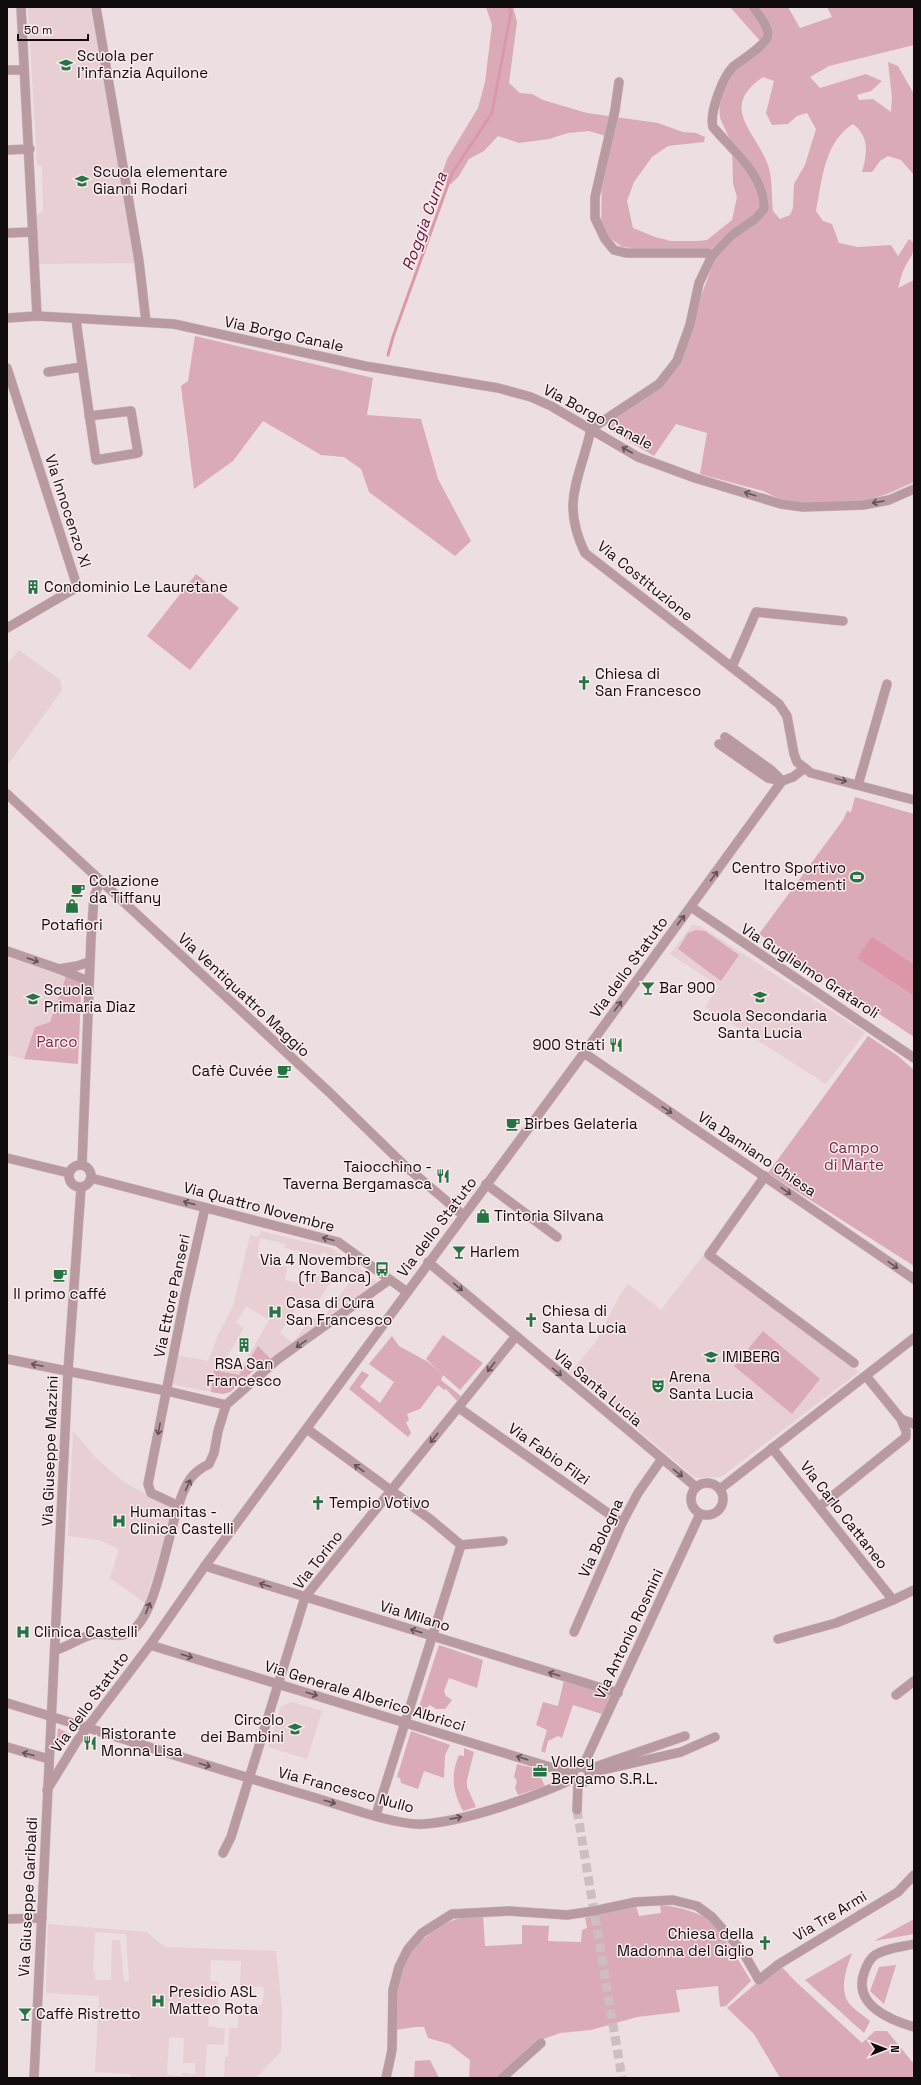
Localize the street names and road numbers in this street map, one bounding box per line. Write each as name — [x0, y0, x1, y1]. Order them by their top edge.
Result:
street label: Via Borgo Canale — [223, 312, 346, 355]
street label: Via Borgo Canale — [540, 380, 656, 453]
street label: Via Innocenzo XI — [41, 452, 96, 570]
street label: Via Costituzione — [594, 536, 697, 625]
street label: Via dello Statuto — [585, 912, 672, 1021]
street label: Via Guglielmo Grataroli — [738, 919, 883, 1022]
street label: Via Ventiquattro Maggio — [174, 928, 314, 1061]
street label: Via Damiano Chiesa — [694, 1107, 821, 1201]
street label: Via dello Statuto — [393, 1173, 480, 1281]
street label: Via Quattro Novembre — [181, 1177, 337, 1236]
street label: Via Ettore Panseri — [149, 1232, 194, 1359]
street label: Via Santa Lucia — [550, 1345, 647, 1431]
street label: Via Giuseppe Mazzini — [37, 1375, 62, 1527]
street label: Via Fabio Filzi — [505, 1418, 594, 1489]
street label: Via Carlo Cattaneo — [796, 1457, 893, 1573]
street label: Via Bologna — [574, 1495, 627, 1580]
street label: Via Torino — [289, 1526, 346, 1593]
street label: Via Antonio Rosmini — [590, 1566, 667, 1702]
street label: Via Milano — [378, 1596, 453, 1635]
street label: Via dello Statuto — [46, 1647, 133, 1756]
street label: Via Generale Alberico Albricci — [262, 1656, 468, 1735]
street label: Via Francesco Nullo — [276, 1762, 416, 1817]
street label: Via Giuseppe Garibaldi — [14, 1816, 41, 1977]
street label: Via Tre Armi — [790, 1886, 870, 1945]

